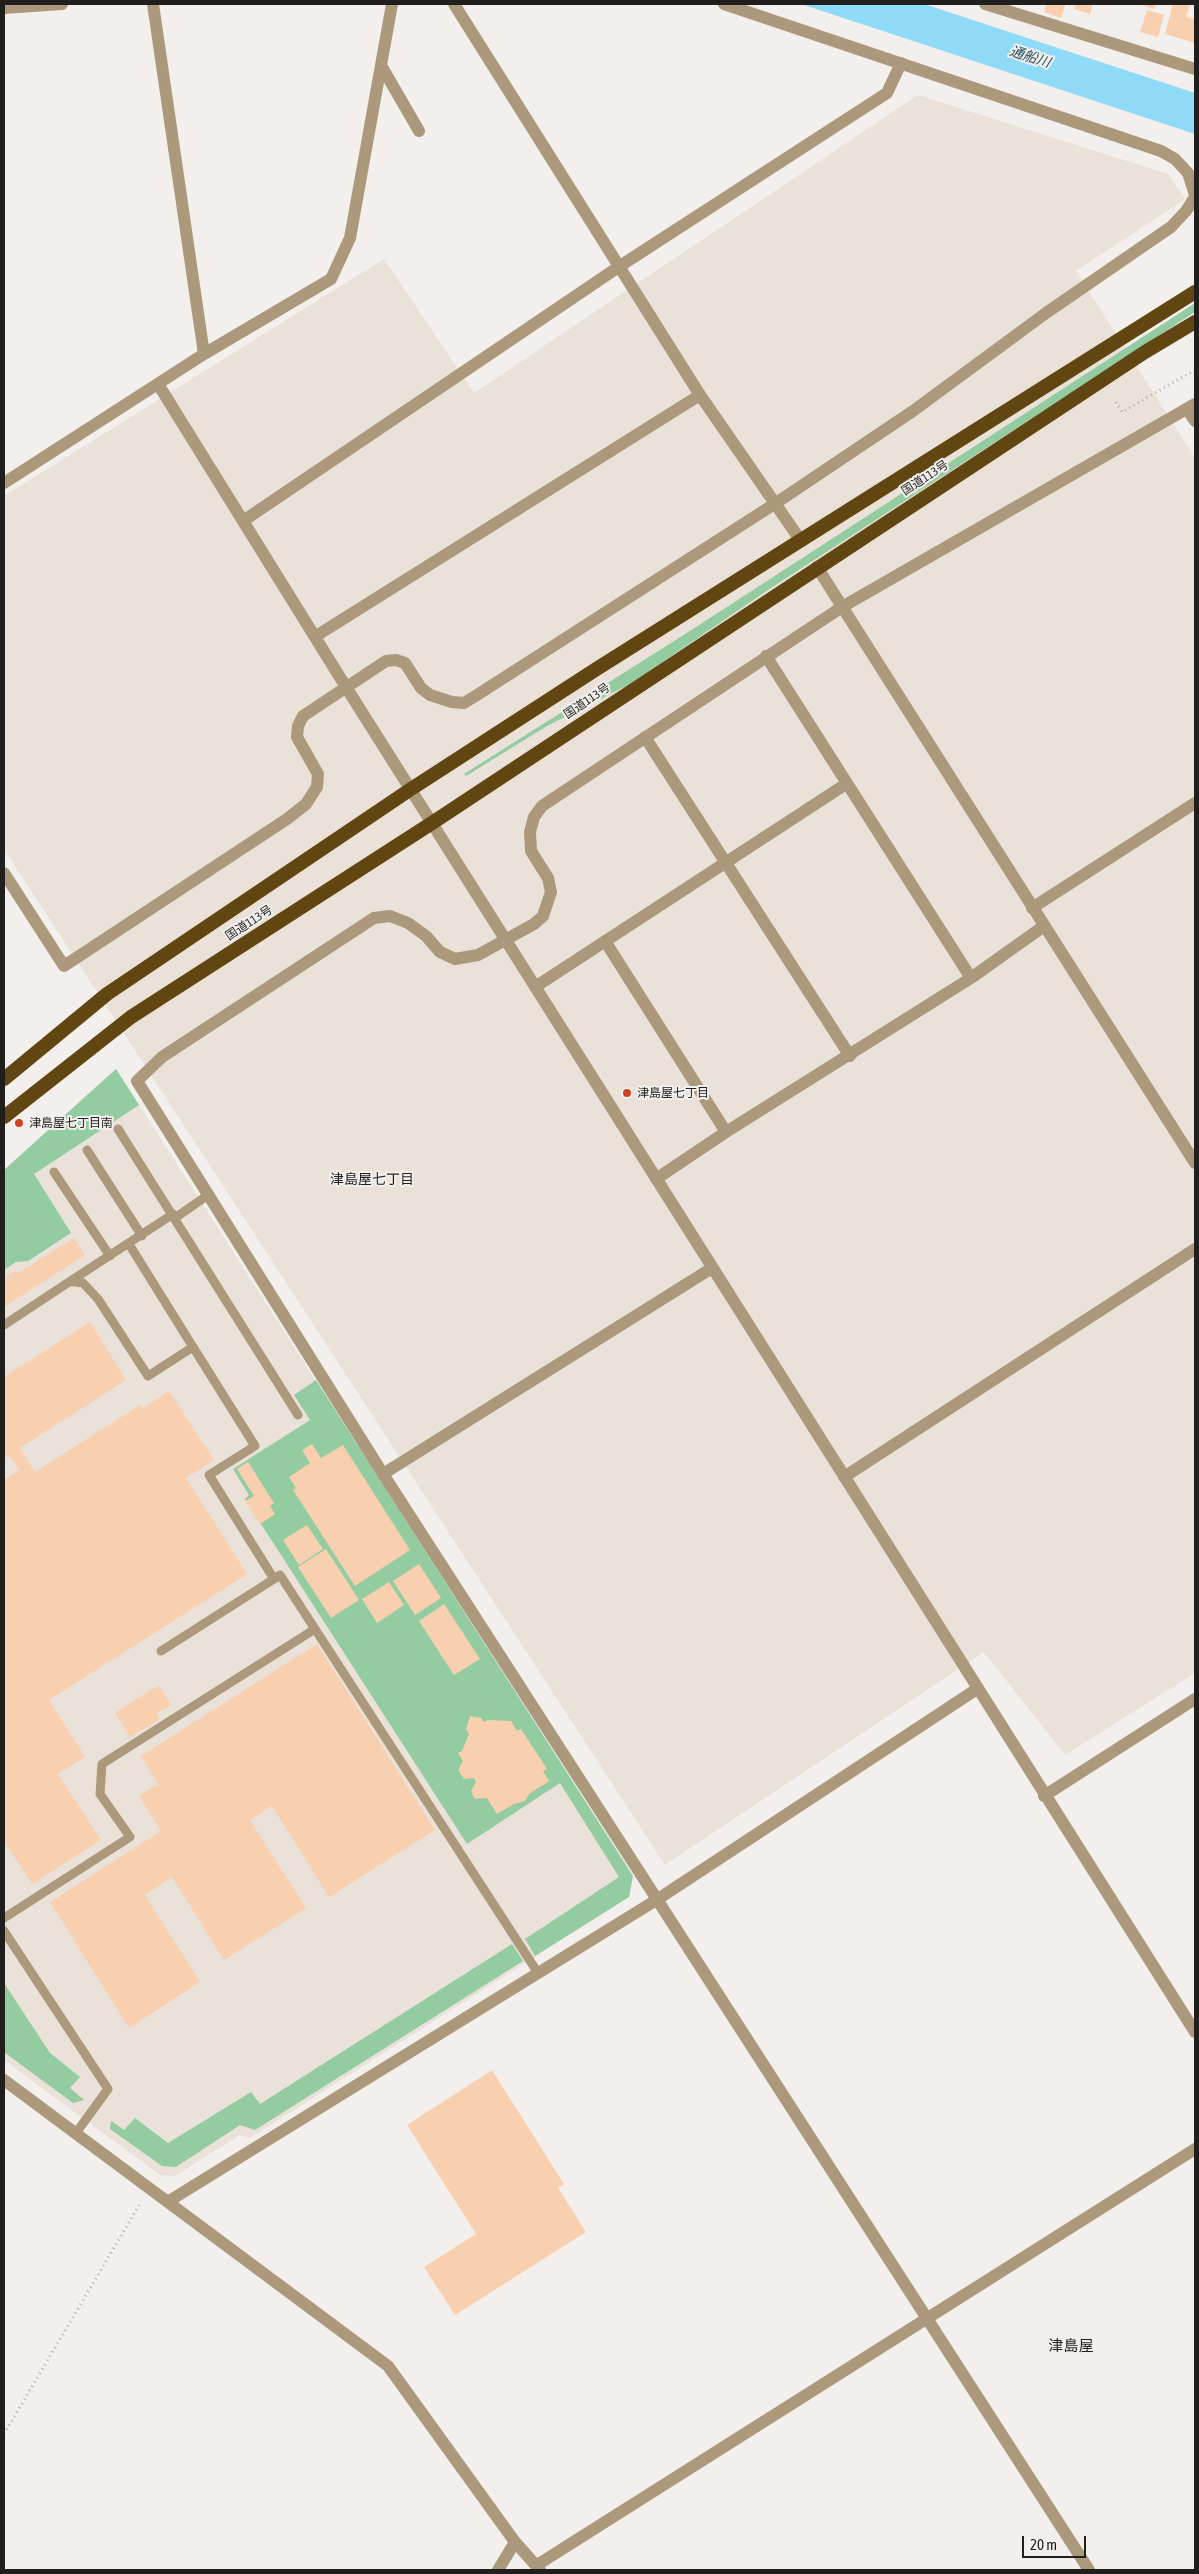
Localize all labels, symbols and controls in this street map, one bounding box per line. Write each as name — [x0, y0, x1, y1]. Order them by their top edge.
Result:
water label: 通船川 — [1007, 43, 1053, 71]
street label: 国道113号 — [899, 458, 951, 498]
street label: 国道113号 — [561, 680, 613, 722]
street label: 国道113号 — [223, 903, 275, 943]
place label: 津島屋七丁目 — [637, 1086, 709, 1100]
marker: 津島屋七丁目 — [621, 1087, 633, 1099]
place label: 津島屋七丁目南 — [29, 1116, 113, 1130]
marker: 津島屋七丁目南 — [13, 1117, 25, 1129]
district label: 津島屋七丁目 — [330, 1172, 414, 1188]
district label: 津島屋 — [1049, 2337, 1093, 2355]
scale bar — [1024, 2526, 1088, 2558]
text: 20 m — [1030, 2536, 1057, 2553]

